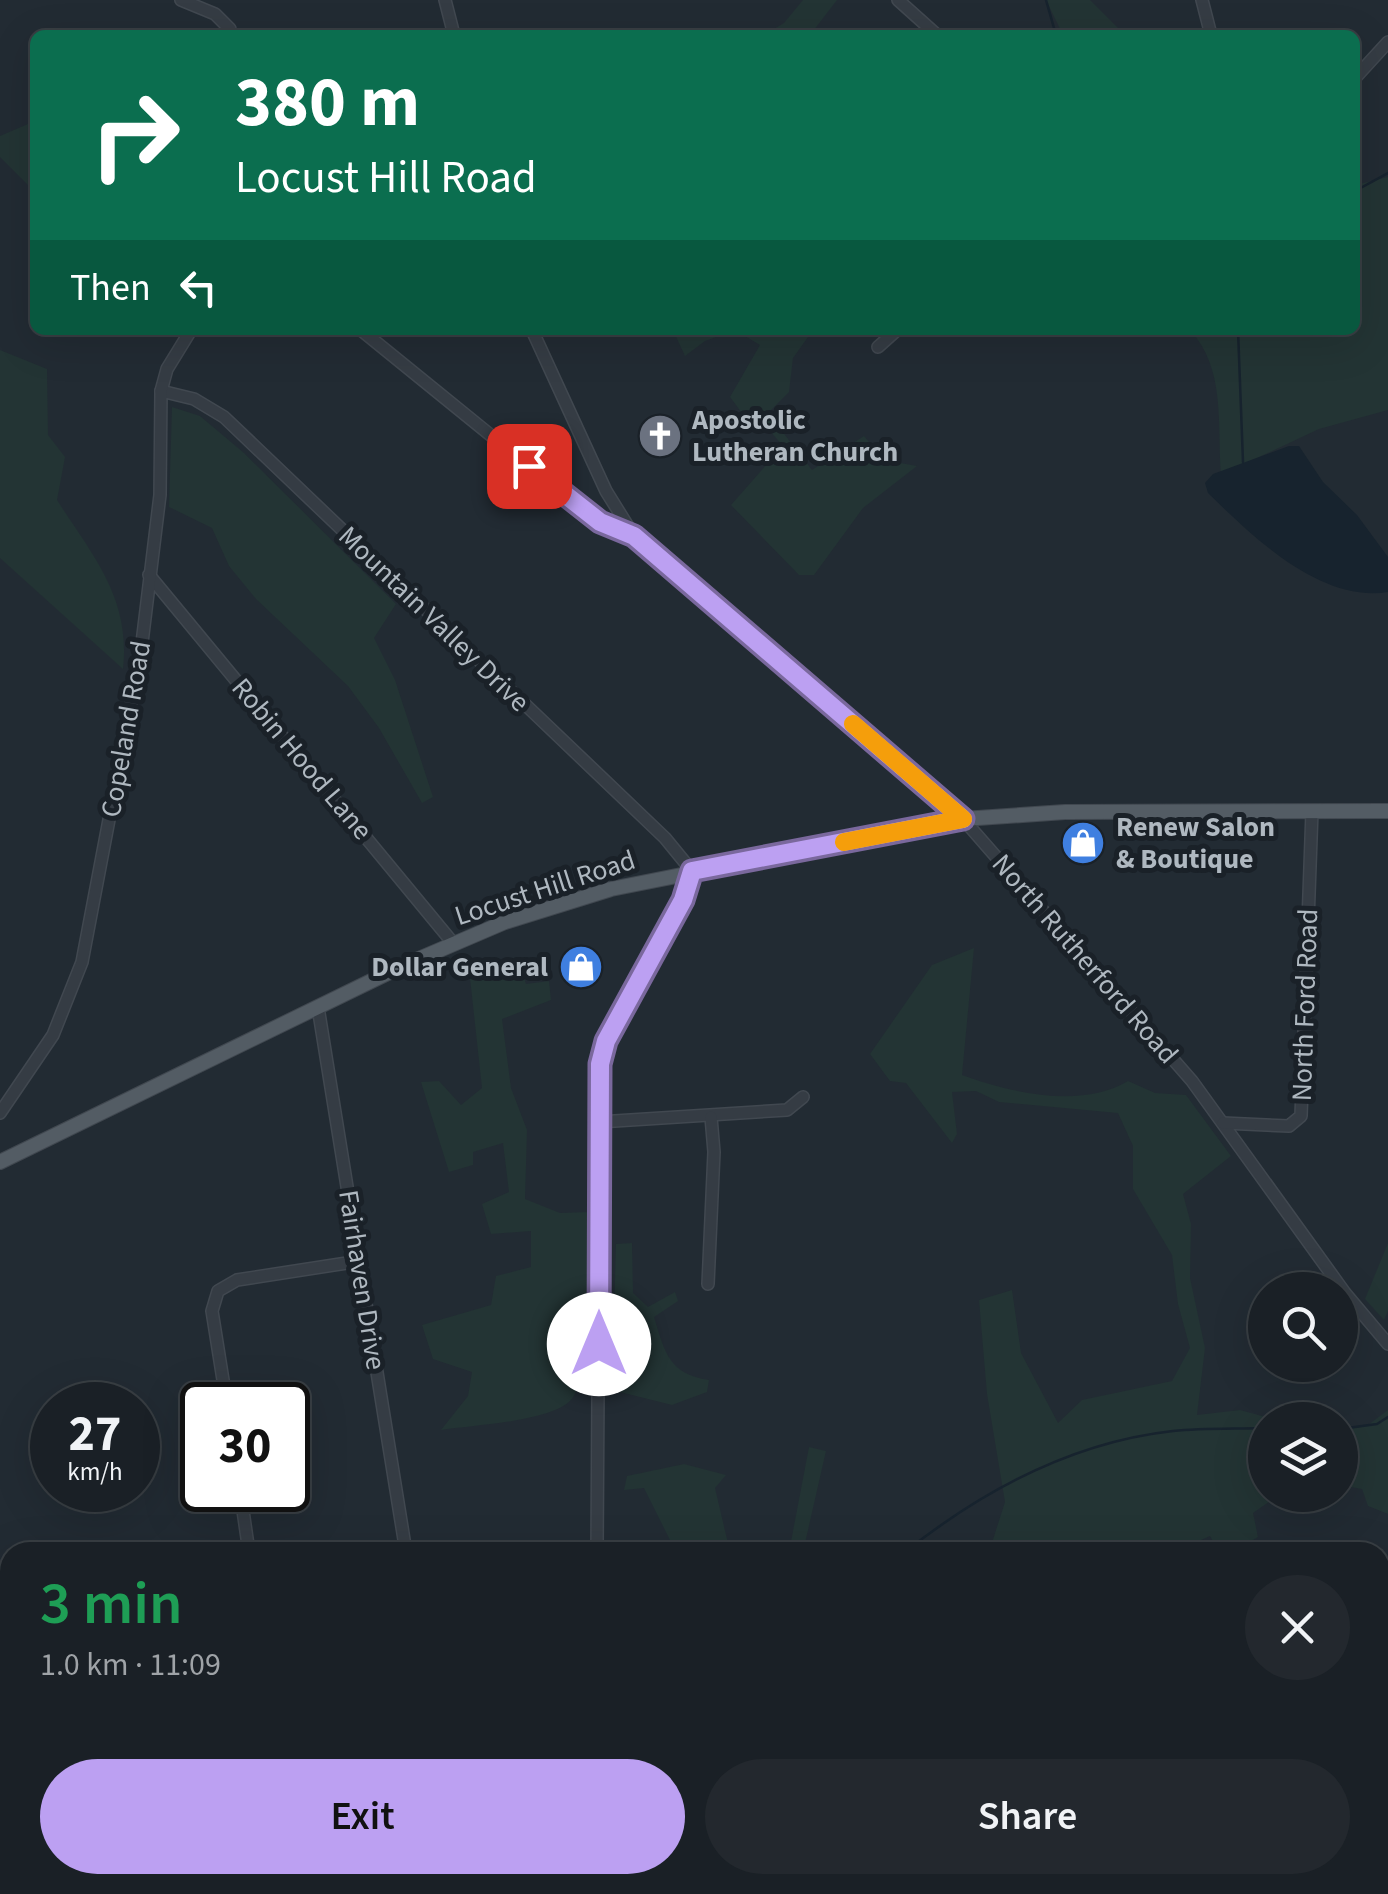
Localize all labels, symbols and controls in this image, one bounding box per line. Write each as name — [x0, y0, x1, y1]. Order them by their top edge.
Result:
text: 380 m — [235, 53, 420, 153]
icon: right — [70, 70, 200, 200]
text: Locust Hill Road — [235, 146, 537, 210]
icon: left — [171, 260, 226, 315]
text: Then — [70, 261, 151, 315]
place label: Apostolic Lutheran Church — [691, 400, 898, 472]
church icon: Apostolic Lutheran Church — [637, 413, 683, 459]
pin — [487, 424, 572, 509]
icon: arrive — [502, 439, 557, 494]
street label: Mountain Valley Drive — [329, 517, 539, 721]
street label: Copeland Road — [91, 638, 161, 820]
street label: Robin Hood Lane — [222, 669, 382, 849]
place label: Renew Salon & Boutique — [1116, 807, 1275, 879]
shop icon: Renew Salon & Boutique — [1060, 820, 1106, 866]
street label: Locust Hill Road — [450, 840, 640, 936]
street label: North Rutherford Road — [982, 845, 1188, 1073]
street label: North Ford Road — [1282, 908, 1328, 1102]
shop icon: Dollar General — [558, 944, 604, 990]
place label: Dollar General — [371, 947, 548, 987]
street label: Fairhaven Drive — [328, 1187, 396, 1373]
map controls — [1248, 1272, 1358, 1512]
button: search — [1248, 1272, 1358, 1382]
position arrow — [547, 1292, 651, 1396]
speed limit sign: 30 — [180, 1382, 310, 1512]
text: 27 — [69, 1399, 121, 1470]
button: layers — [1248, 1402, 1358, 1512]
text: km/h — [67, 1454, 123, 1490]
text: 3 min — [40, 1562, 183, 1647]
button: close — [1245, 1575, 1350, 1680]
text: 1.0 km · 11:09 — [40, 1642, 221, 1688]
button: Exit — [40, 1759, 685, 1874]
button: Share — [705, 1759, 1350, 1874]

